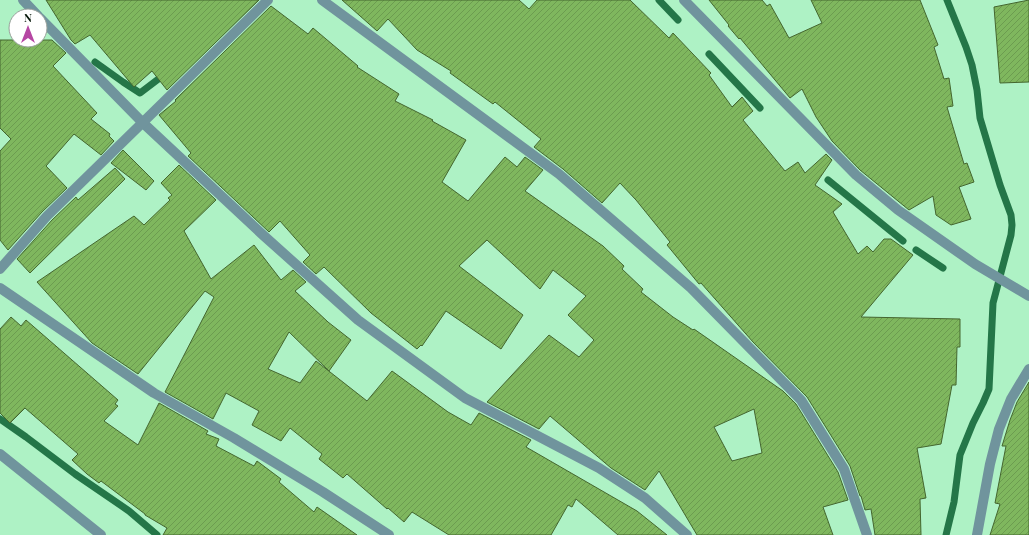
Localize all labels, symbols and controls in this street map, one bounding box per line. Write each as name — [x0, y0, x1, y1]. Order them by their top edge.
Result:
north arrow — [8, 8, 48, 48]
text: N — [24, 10, 32, 25]

